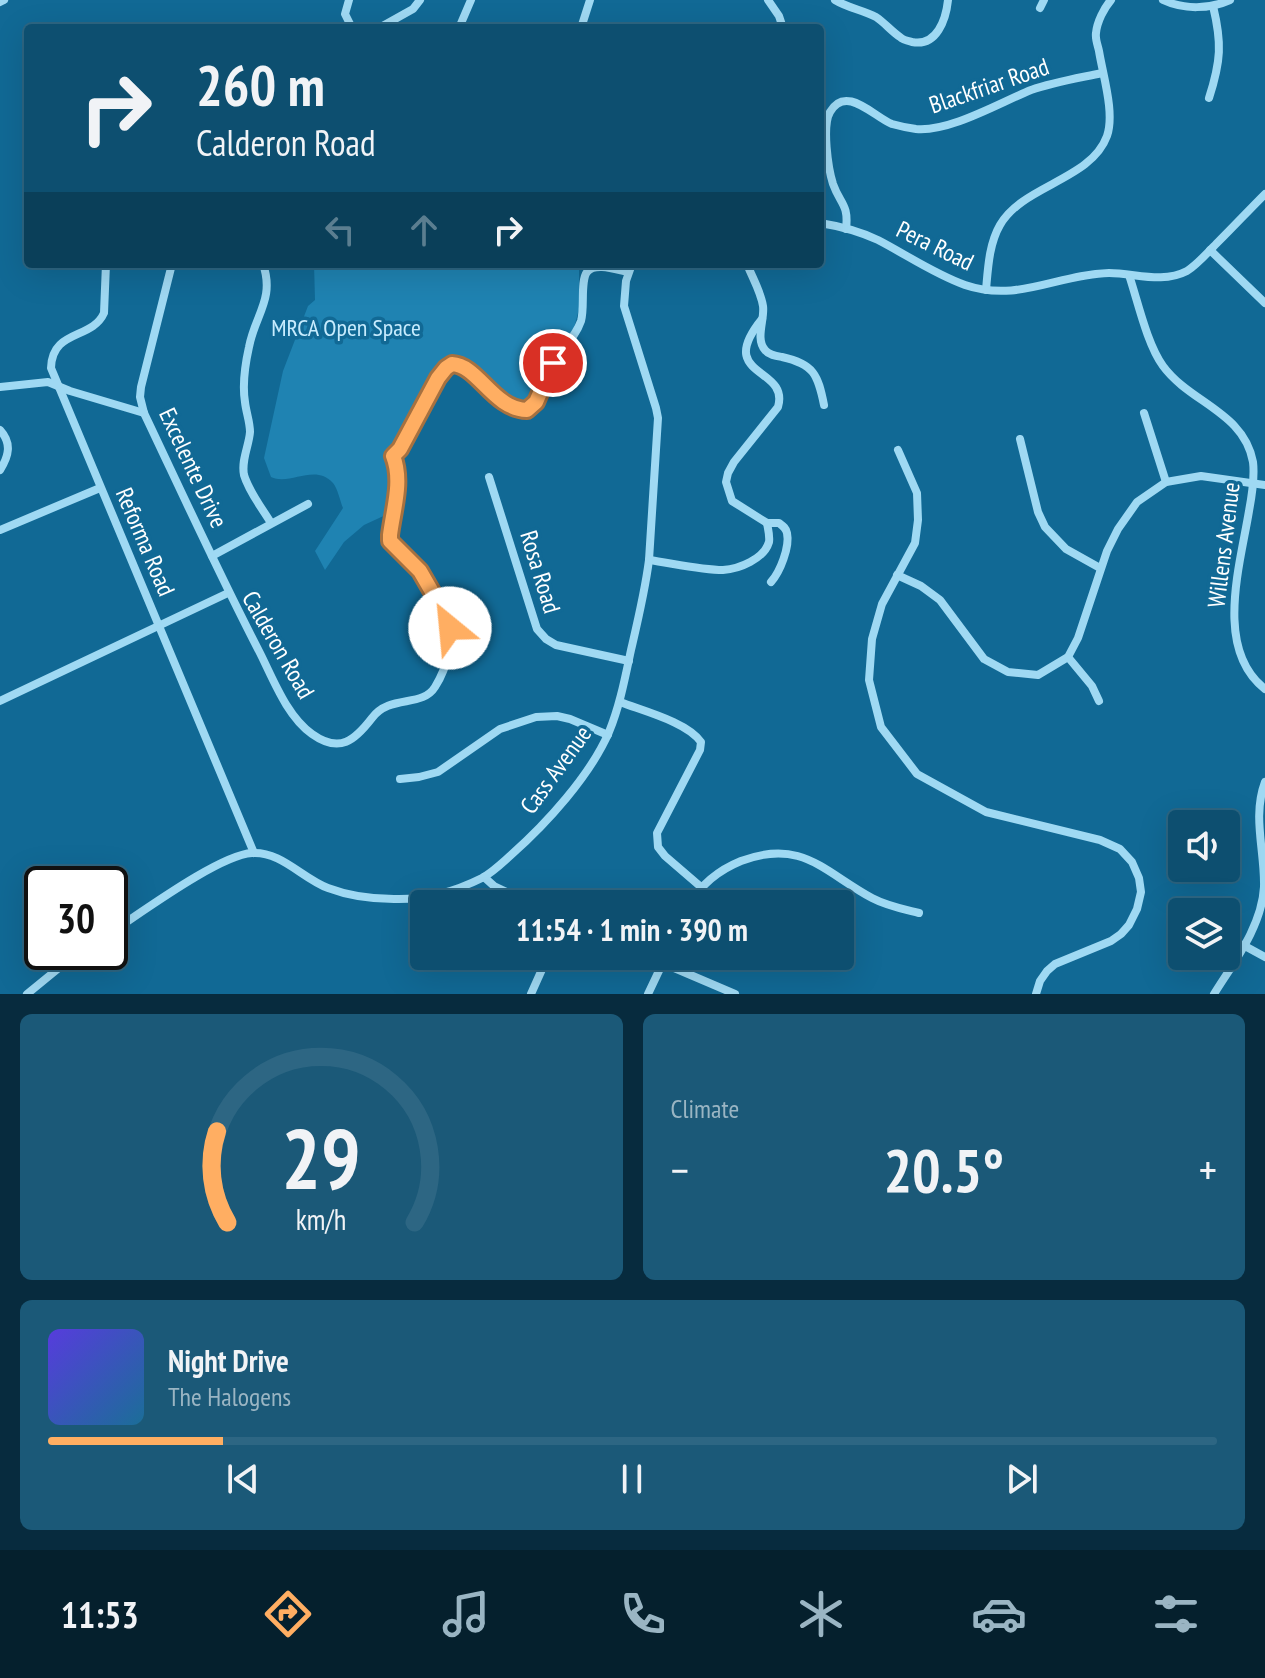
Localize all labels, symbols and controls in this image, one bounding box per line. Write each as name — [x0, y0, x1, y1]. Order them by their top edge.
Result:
text: 260 m — [196, 49, 325, 121]
street label: Blackfriar Road — [925, 51, 1053, 120]
icon: right — [64, 56, 168, 160]
text: Calderon Road — [196, 119, 376, 166]
icon: left — [318, 208, 362, 252]
icon: ahead — [402, 208, 446, 252]
icon: right — [486, 208, 530, 252]
street label: Pera Road — [891, 214, 979, 278]
park label: MRCA Open Space — [271, 312, 421, 343]
pin — [519, 329, 587, 397]
icon: arrive — [531, 341, 575, 385]
street label: Excelente Drive — [152, 403, 235, 533]
street label: Willens Avenue — [1200, 480, 1247, 609]
street label: Reforma Road — [109, 483, 182, 601]
street label: Rosa Road — [513, 527, 568, 617]
street label: Calderon Road — [235, 585, 322, 704]
position arrow — [408, 586, 492, 670]
street label: Cass Avenue — [513, 719, 598, 820]
map controls — [1168, 810, 1240, 970]
button: sound — [1168, 810, 1240, 882]
speed limit sign: 30 — [24, 866, 128, 970]
button: layers — [1168, 898, 1240, 970]
text: 11:54 · 1 min · 390 m — [516, 910, 748, 949]
text: Climate — [671, 1092, 739, 1125]
text: 29 — [281, 1104, 361, 1212]
text: 20.5° — [883, 1131, 1004, 1209]
text: − — [671, 1141, 689, 1198]
text: + — [1199, 1141, 1217, 1198]
text: km/h — [296, 1201, 347, 1238]
text: Night Drive — [168, 1341, 289, 1380]
text: The Halogens — [168, 1380, 291, 1413]
icon: previous — [221, 1457, 265, 1501]
icon: pause — [610, 1457, 654, 1501]
icon: next — [1000, 1457, 1044, 1501]
icon: directions — [260, 1586, 316, 1642]
icon: music — [438, 1586, 494, 1642]
icon: phone — [615, 1586, 671, 1642]
icon: climate — [793, 1586, 849, 1642]
icon: car — [971, 1586, 1027, 1642]
icon: filters — [1148, 1586, 1204, 1642]
text: 11:53 — [61, 1591, 139, 1638]

